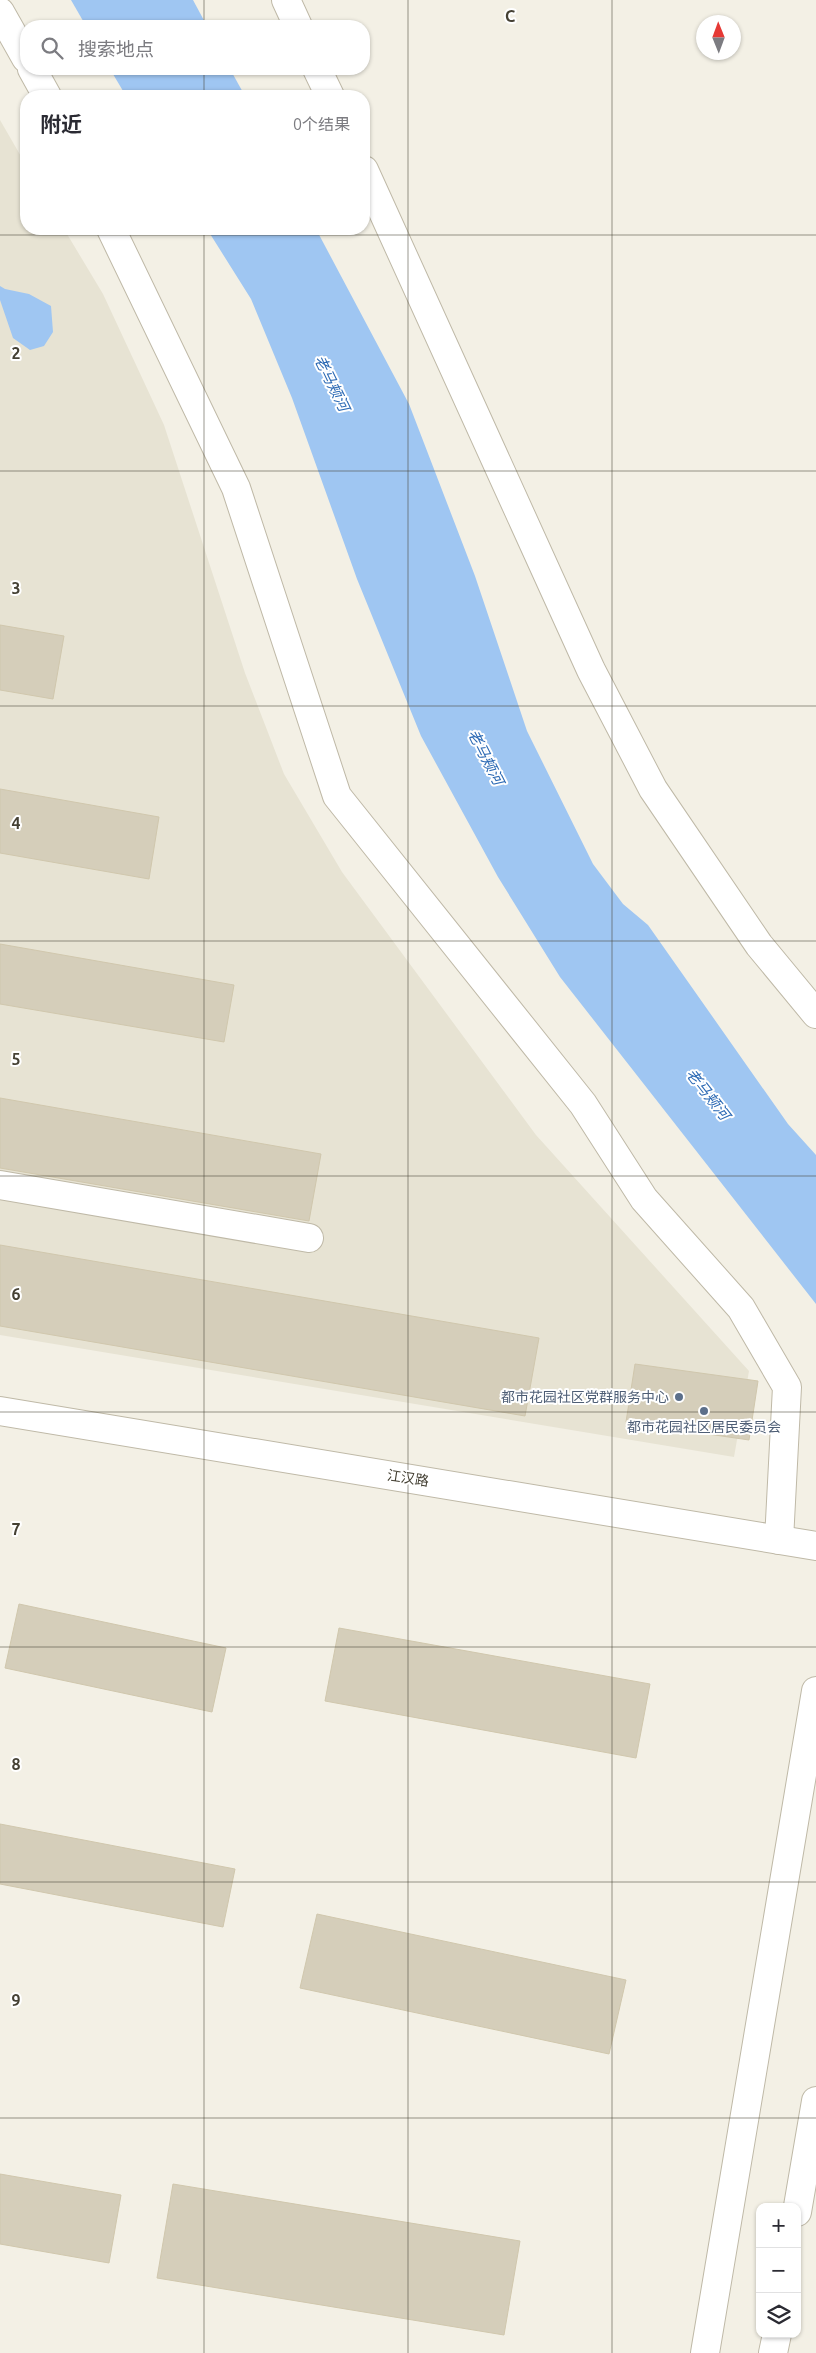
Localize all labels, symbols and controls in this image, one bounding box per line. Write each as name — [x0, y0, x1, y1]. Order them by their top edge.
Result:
text: C — [505, 7, 515, 25]
north arrow — [696, 15, 741, 60]
search box — [20, 20, 370, 75]
icon: search — [38, 34, 66, 62]
text: 搜索地点 — [78, 38, 154, 60]
text: 附近 — [40, 112, 82, 136]
text: 0个结果 — [293, 115, 350, 133]
text: 2 — [11, 344, 21, 362]
water label: 老马颊河 — [311, 352, 354, 416]
text: 3 — [11, 579, 21, 597]
water label: 老马颊河 — [465, 726, 509, 790]
text: 4 — [11, 814, 21, 832]
text: 5 — [11, 1050, 21, 1068]
water label: 老马颊河 — [683, 1065, 735, 1125]
text: 6 — [11, 1285, 21, 1303]
place label: 都市花园社区党群服务中心 — [501, 1389, 669, 1405]
marker: 都市花园社区党群服务中心 — [673, 1391, 685, 1403]
marker: 都市花园社区居民委员会 — [698, 1405, 710, 1417]
place label: 都市花园社区居民委员会 — [627, 1419, 781, 1435]
street label: 江汉路 — [386, 1467, 430, 1489]
text: 7 — [11, 1520, 21, 1538]
text: 8 — [11, 1755, 21, 1773]
text: 9 — [11, 1991, 21, 2009]
map controls — [756, 2203, 801, 2338]
button: + — [756, 2203, 801, 2248]
button: − — [756, 2248, 801, 2293]
button: layers — [756, 2293, 801, 2338]

